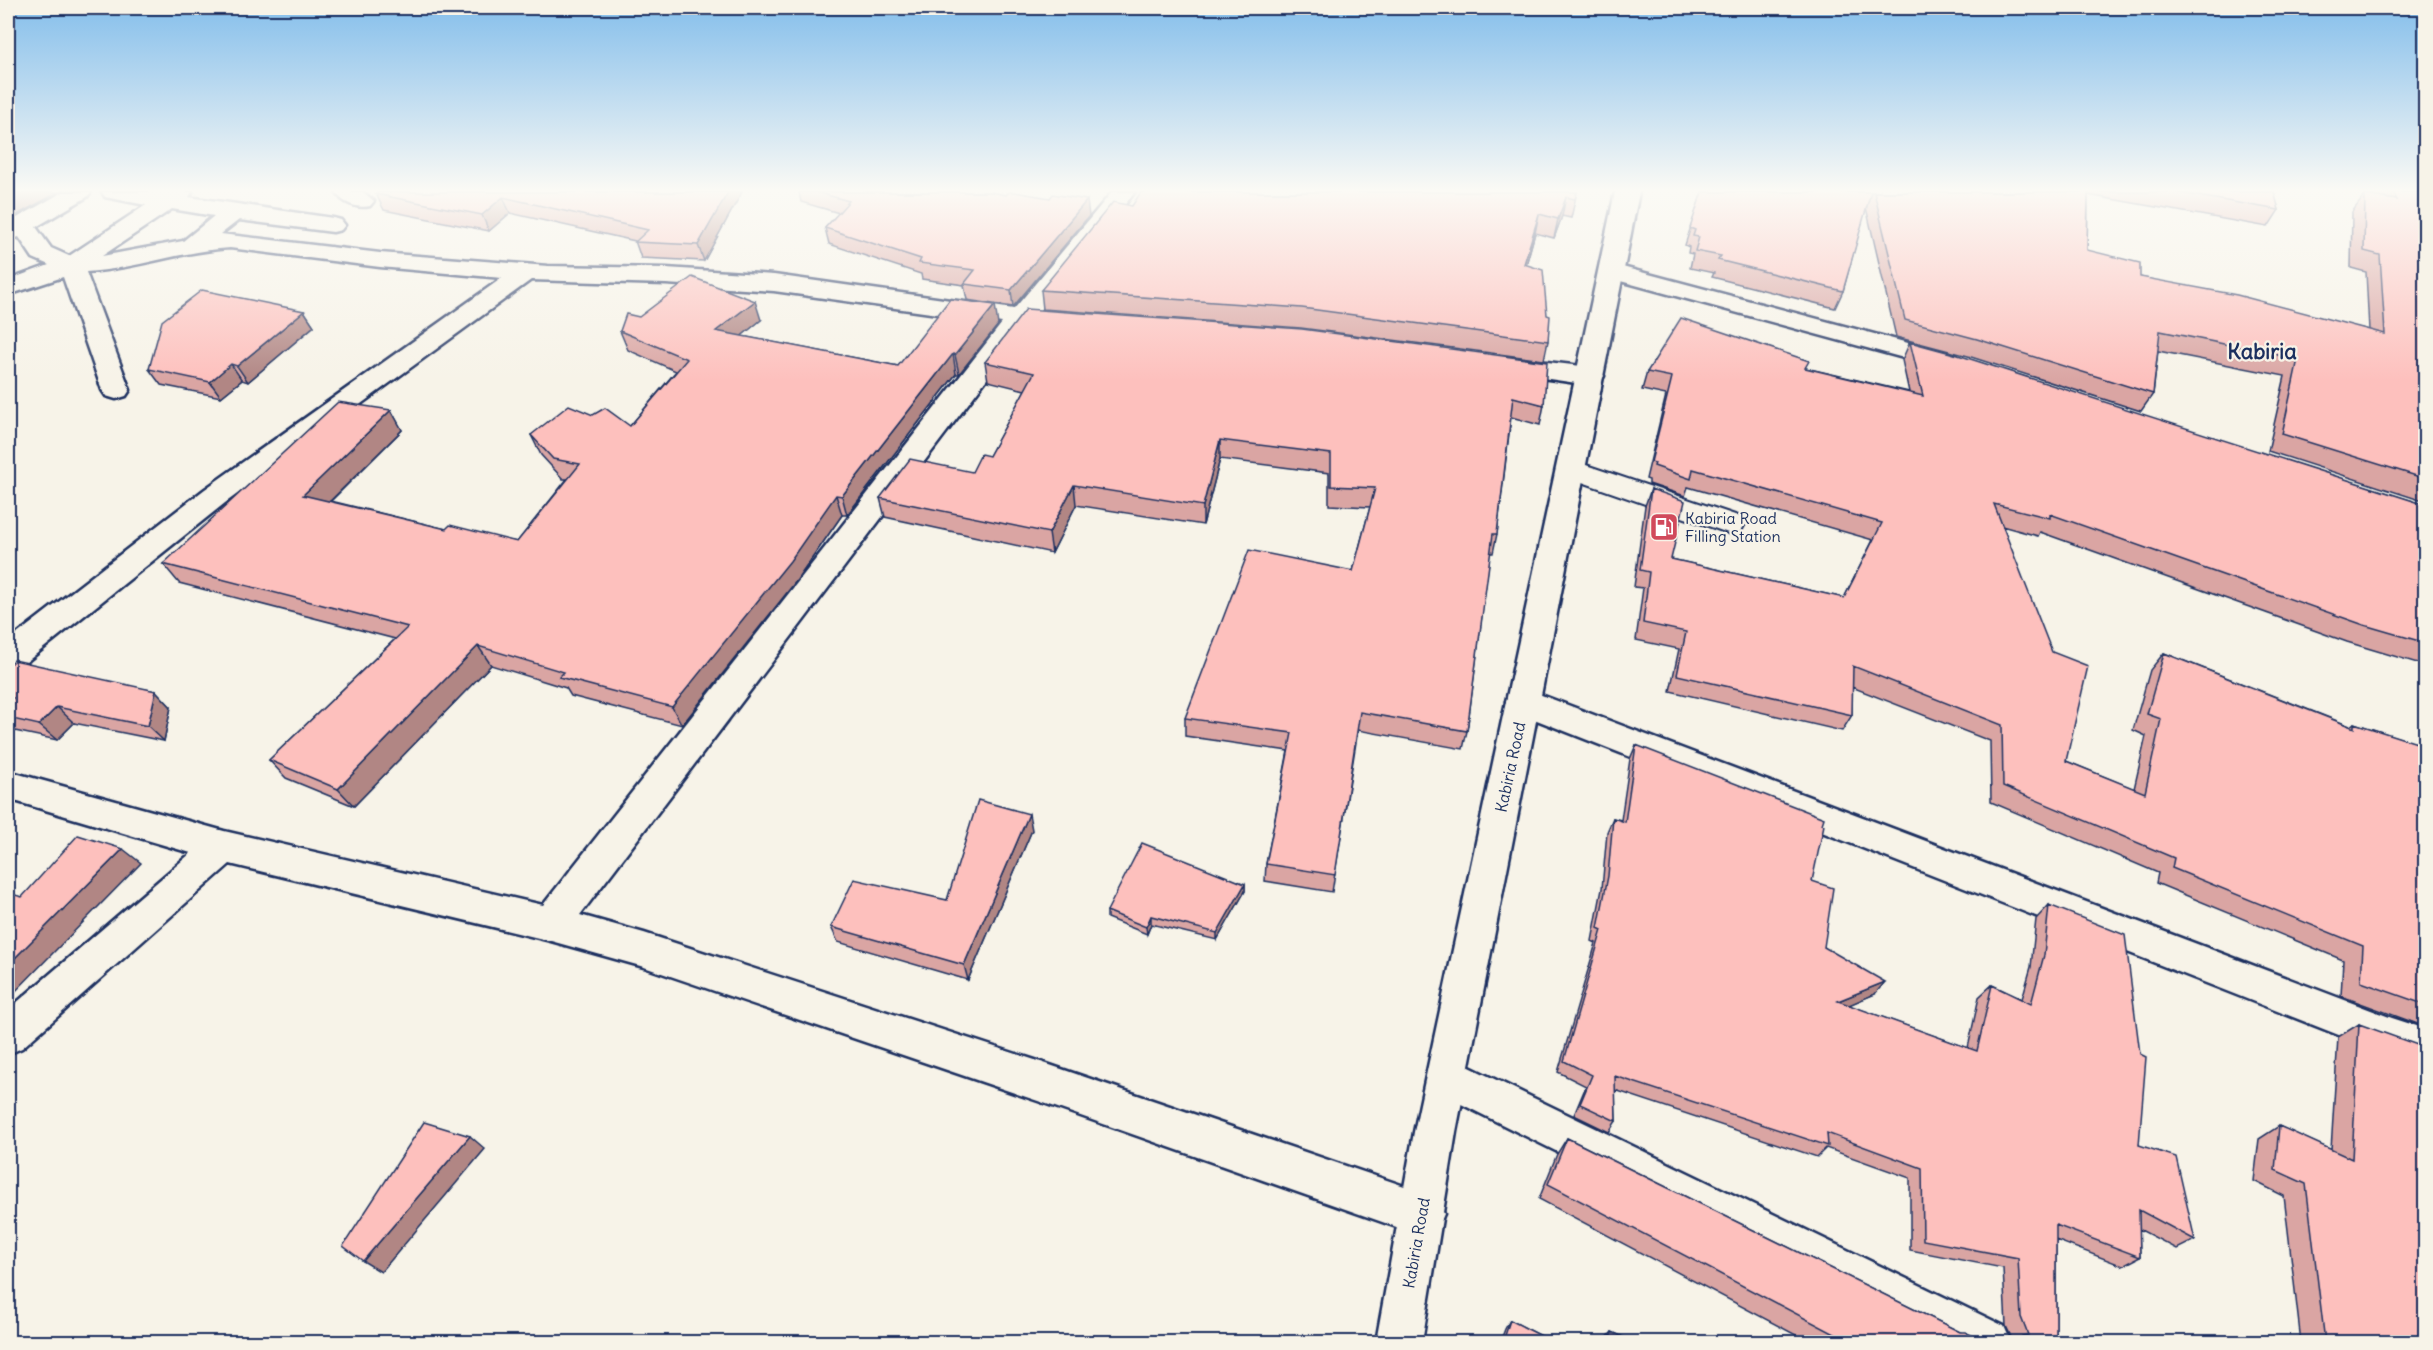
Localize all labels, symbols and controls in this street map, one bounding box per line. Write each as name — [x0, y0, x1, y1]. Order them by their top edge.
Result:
district label: Kabiria — [2227, 337, 2297, 365]
place label: Kabiria Road Filling Station — [1685, 508, 1781, 546]
fuel station icon: Kabiria Road Filling Station — [1648, 511, 1680, 543]
street label: Kabiria Road — [1491, 720, 1529, 814]
street label: Kabiria Road — [1398, 1196, 1434, 1290]

